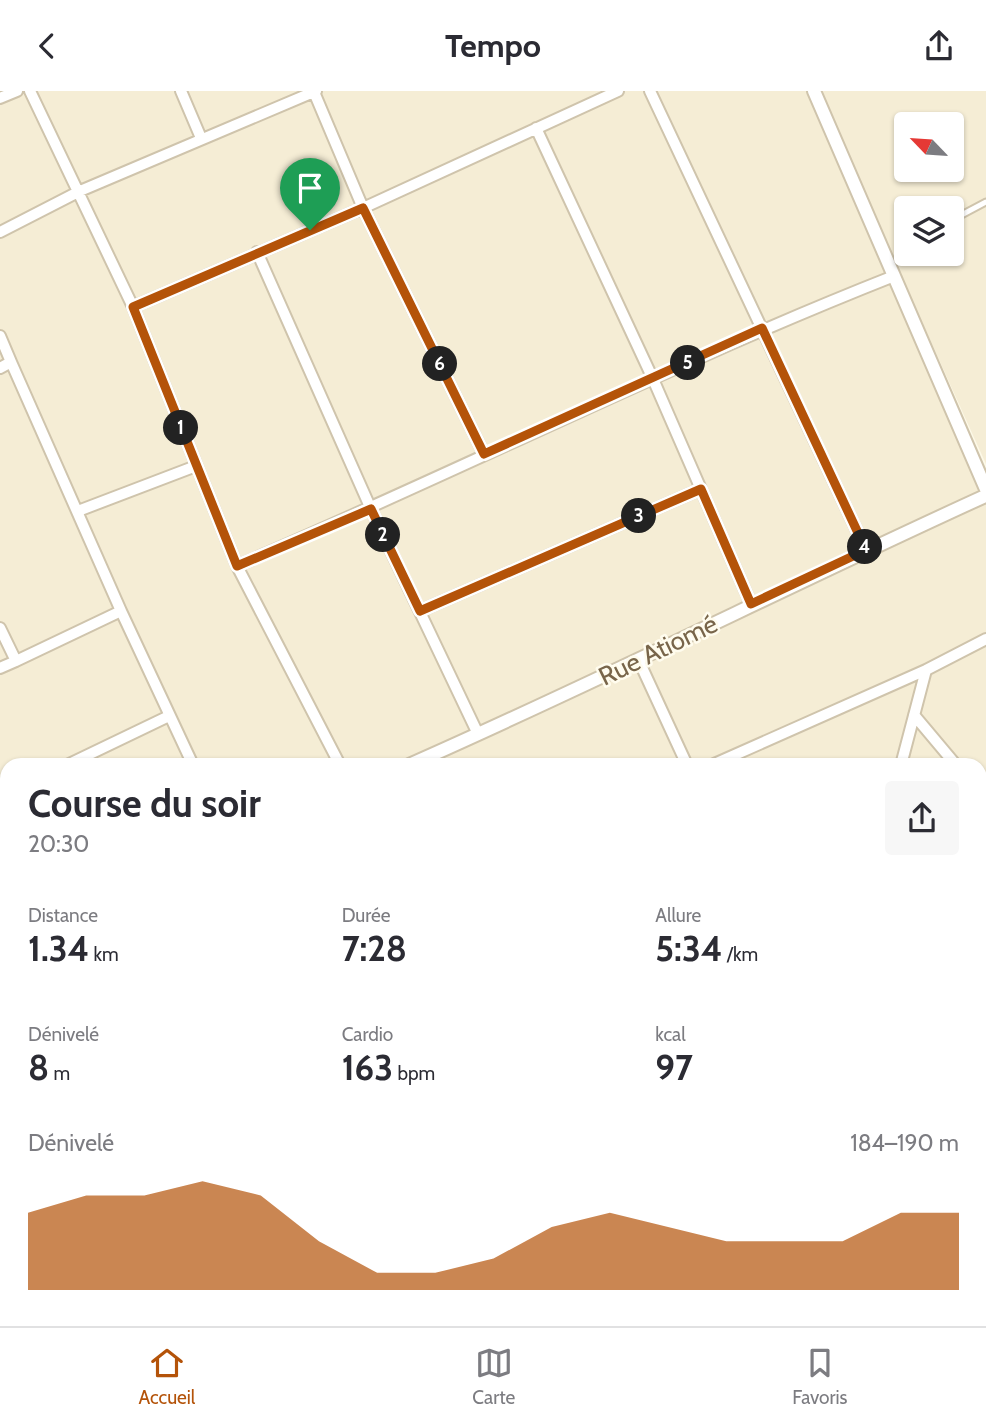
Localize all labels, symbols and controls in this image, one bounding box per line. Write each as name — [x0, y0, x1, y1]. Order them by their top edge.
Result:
text: Tempo — [445, 26, 541, 65]
icon: back — [28, 27, 66, 65]
icon: share — [920, 27, 958, 65]
north arrow — [894, 112, 964, 182]
map controls — [894, 112, 964, 266]
pin — [280, 158, 340, 230]
icon: arrive — [291, 169, 329, 207]
button: layers — [894, 196, 964, 266]
pin: 5 — [670, 345, 706, 381]
pin: 6 — [422, 347, 458, 381]
text: 5 — [682, 351, 693, 374]
text: 6 — [434, 352, 445, 375]
pin: 1 — [164, 411, 198, 445]
text: 1 — [177, 416, 184, 439]
pin: 3 — [622, 499, 656, 533]
text: 3 — [633, 504, 644, 527]
pin: 2 — [366, 517, 400, 553]
text: 2 — [377, 523, 388, 546]
pin: 4 — [848, 529, 882, 565]
text: 4 — [859, 535, 870, 558]
street label: Rue Atiomé — [593, 608, 723, 692]
text: Course du soir — [28, 780, 261, 827]
button: share — [885, 781, 959, 855]
text: 20:30 — [28, 830, 89, 858]
text: Distance — [28, 904, 98, 927]
text: Durée — [342, 904, 391, 927]
text: Allure — [655, 904, 701, 927]
text: 1.34 — [28, 927, 89, 970]
text: 7:28 — [342, 927, 407, 970]
text: 5:34 — [655, 927, 723, 970]
text: km — [89, 943, 119, 966]
text: /km — [723, 943, 758, 966]
text: Dénivelé — [28, 1023, 99, 1046]
text: Cardio — [342, 1023, 393, 1046]
text: kcal — [655, 1023, 686, 1046]
text: 8 — [28, 1046, 49, 1089]
text: 163 — [342, 1046, 393, 1089]
text: 97 — [655, 1046, 693, 1089]
text: m — [49, 1062, 70, 1085]
text: bpm — [393, 1062, 435, 1085]
text: Dénivelé — [28, 1129, 114, 1157]
text: 184–190 m — [850, 1129, 959, 1157]
tab: Accueil — [139, 1344, 195, 1409]
tab: Carte — [472, 1344, 515, 1409]
tab: Favoris — [792, 1344, 847, 1409]

